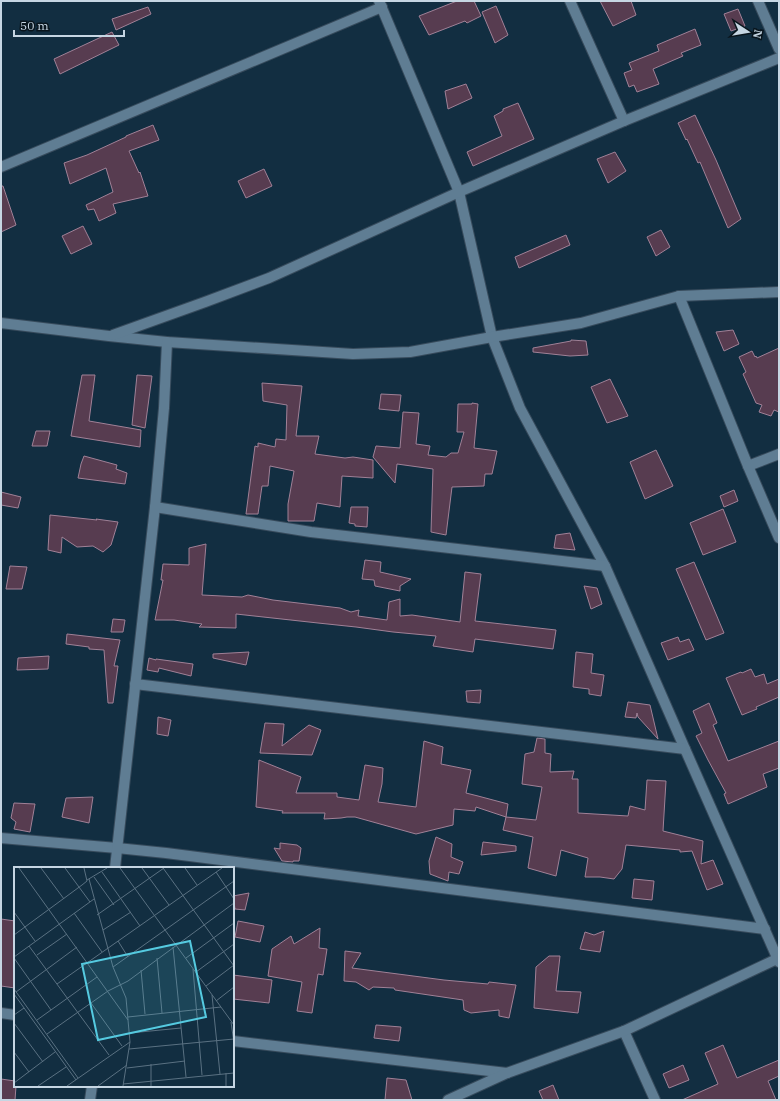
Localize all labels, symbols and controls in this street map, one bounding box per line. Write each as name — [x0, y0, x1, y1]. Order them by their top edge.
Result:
scale bar — [14, 12, 124, 38]
north arrow — [728, 12, 768, 52]
text: 50 m — [20, 18, 49, 33]
text: N — [750, 28, 766, 40]
inset map — [14, 867, 234, 1087]

